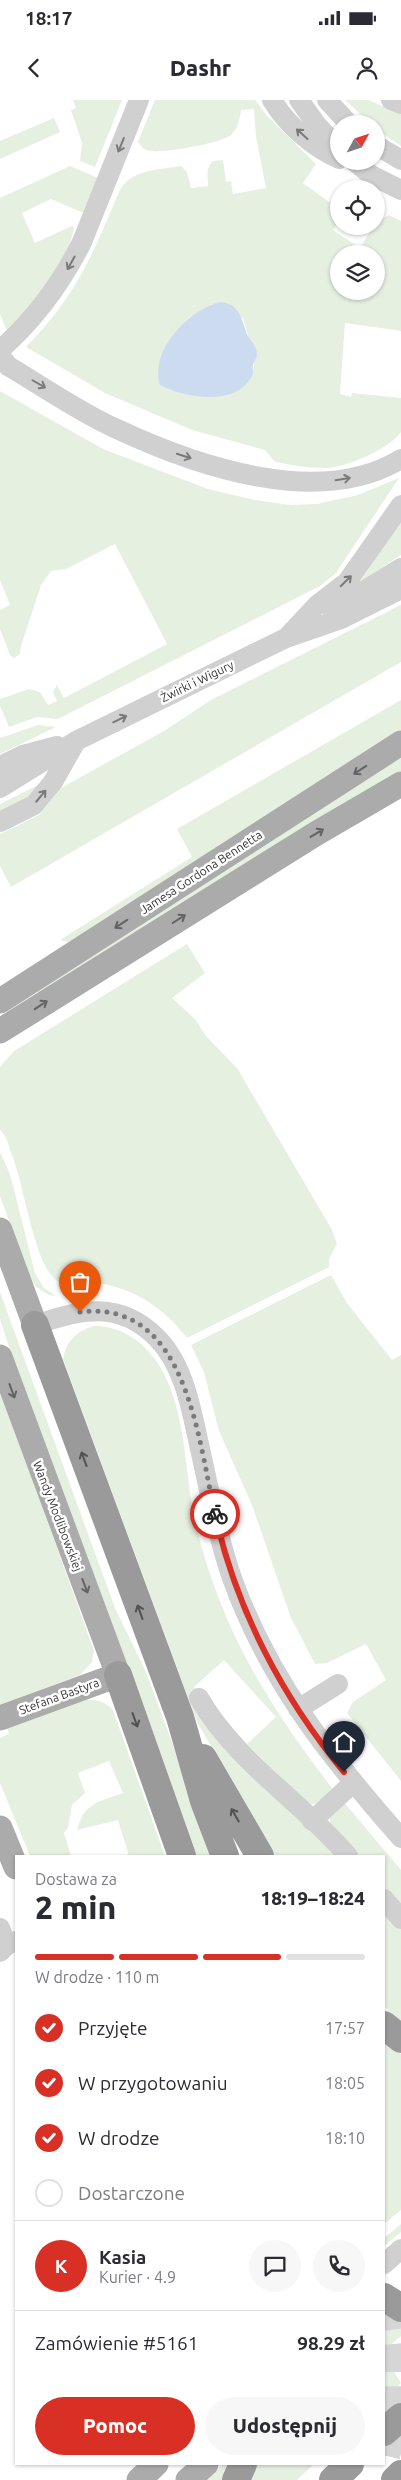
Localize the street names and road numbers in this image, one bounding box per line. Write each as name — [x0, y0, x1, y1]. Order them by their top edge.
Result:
street label: Żwirki i Wigury — [158, 658, 236, 704]
street label: Jamesa Gordona Bennetta — [138, 828, 264, 916]
street label: Wandy Modlibowskiej — [31, 1459, 85, 1573]
street label: Stefana Bastyra — [17, 1675, 101, 1717]

